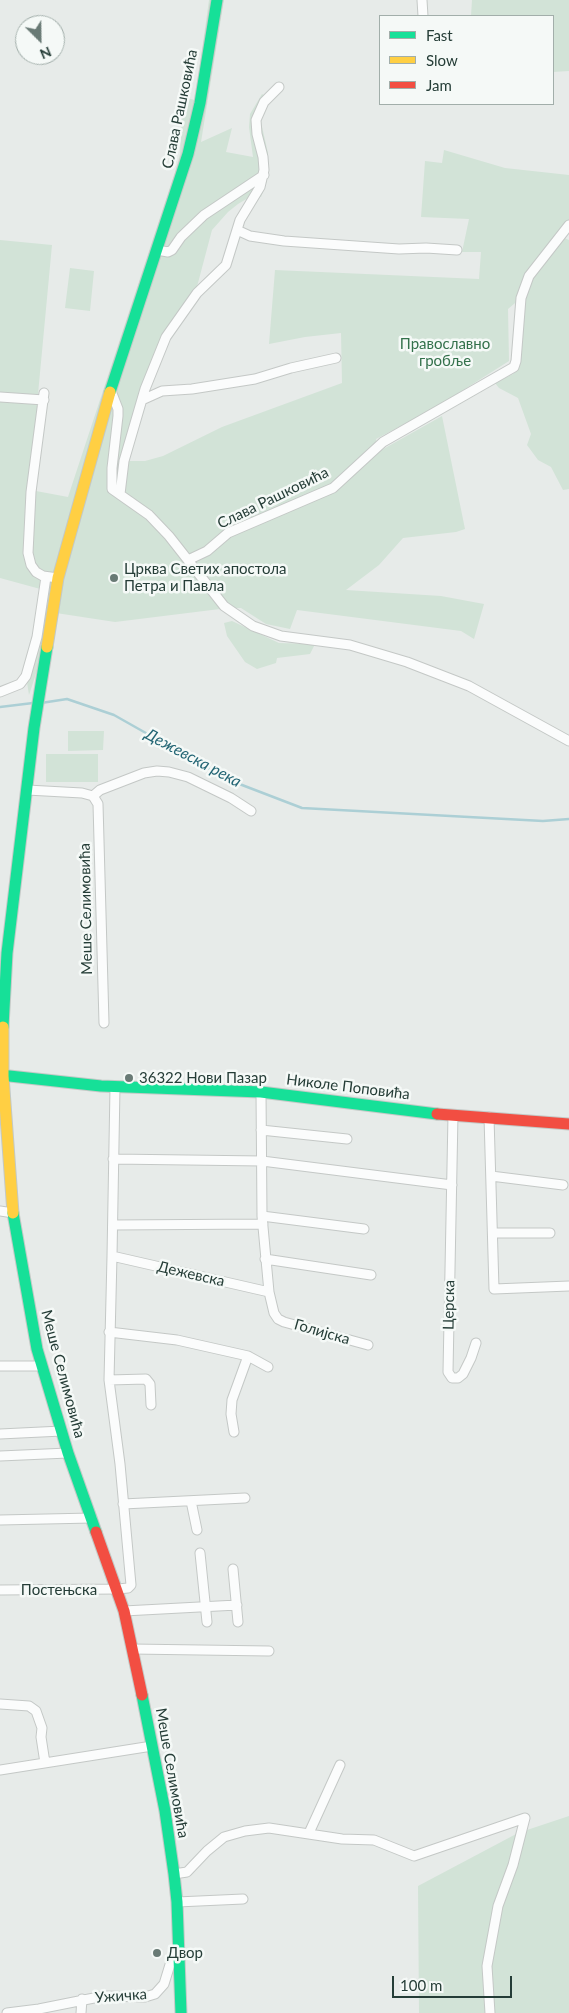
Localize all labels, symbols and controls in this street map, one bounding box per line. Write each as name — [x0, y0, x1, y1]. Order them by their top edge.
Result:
north arrow — [15, 15, 65, 65]
legend — [379, 15, 554, 105]
text: Fast — [426, 26, 453, 44]
text: N — [37, 43, 54, 63]
street label: Слава Рашковића — [159, 48, 201, 170]
text: Slow — [426, 51, 458, 69]
text: Jam — [426, 76, 452, 94]
park label: Православно гробље — [400, 335, 490, 370]
street label: Слава Рашковића — [214, 463, 332, 533]
place label: Црква Светих апостола Петра и Павла — [124, 560, 287, 595]
marker: Црква Светих апостола Петра и Павла — [108, 572, 120, 584]
water label: Дежевска река — [142, 725, 244, 791]
street label: Меше Селимовића — [76, 843, 96, 975]
place label: 36322 Нови Пазар — [139, 1069, 267, 1087]
street label: Николе Поповића — [285, 1070, 411, 1104]
marker: 36322 Нови Пазар — [123, 1072, 135, 1084]
street label: Дежевска — [156, 1258, 226, 1290]
street label: Церска — [440, 1280, 458, 1330]
street label: Меше Селимовића — [37, 1308, 89, 1440]
street label: Голијска — [292, 1315, 352, 1349]
street label: Постењска — [21, 1581, 97, 1599]
street label: Меше Селимовића — [152, 1706, 192, 1840]
place label: Двор — [167, 1944, 203, 1962]
marker: Двор — [151, 1947, 163, 1959]
scale bar — [394, 1966, 514, 1998]
text: 100 m — [400, 1976, 442, 1994]
street label: Ужичка — [94, 1985, 148, 2007]

